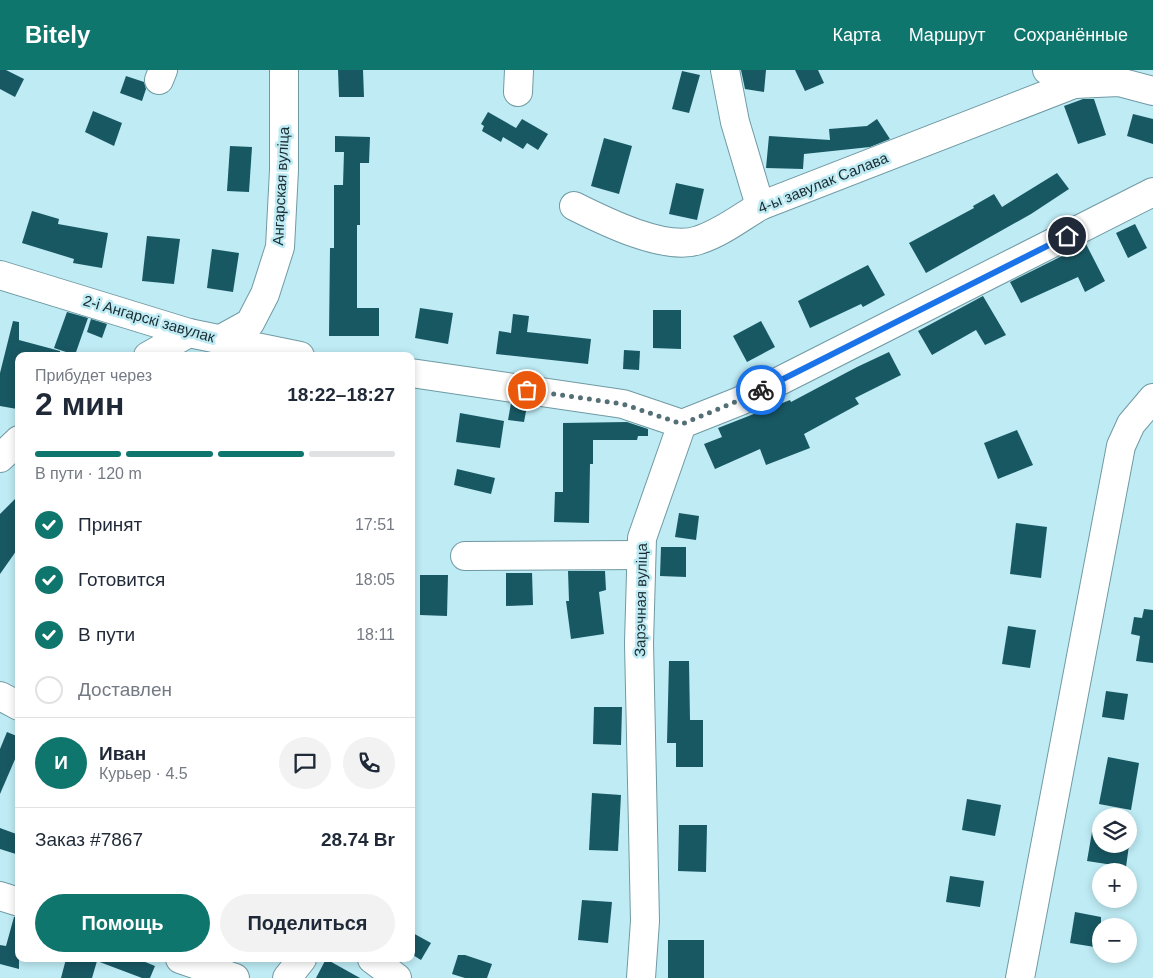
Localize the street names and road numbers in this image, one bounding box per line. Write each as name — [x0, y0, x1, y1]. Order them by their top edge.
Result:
street label: Ангарская вуліца — [269, 125, 292, 246]
street label: 4-ы завулак Салава — [755, 148, 891, 216]
street label: 2-і Ангарскі завулак — [81, 292, 217, 346]
street label: Зарэчная вуліца — [631, 542, 650, 657]

